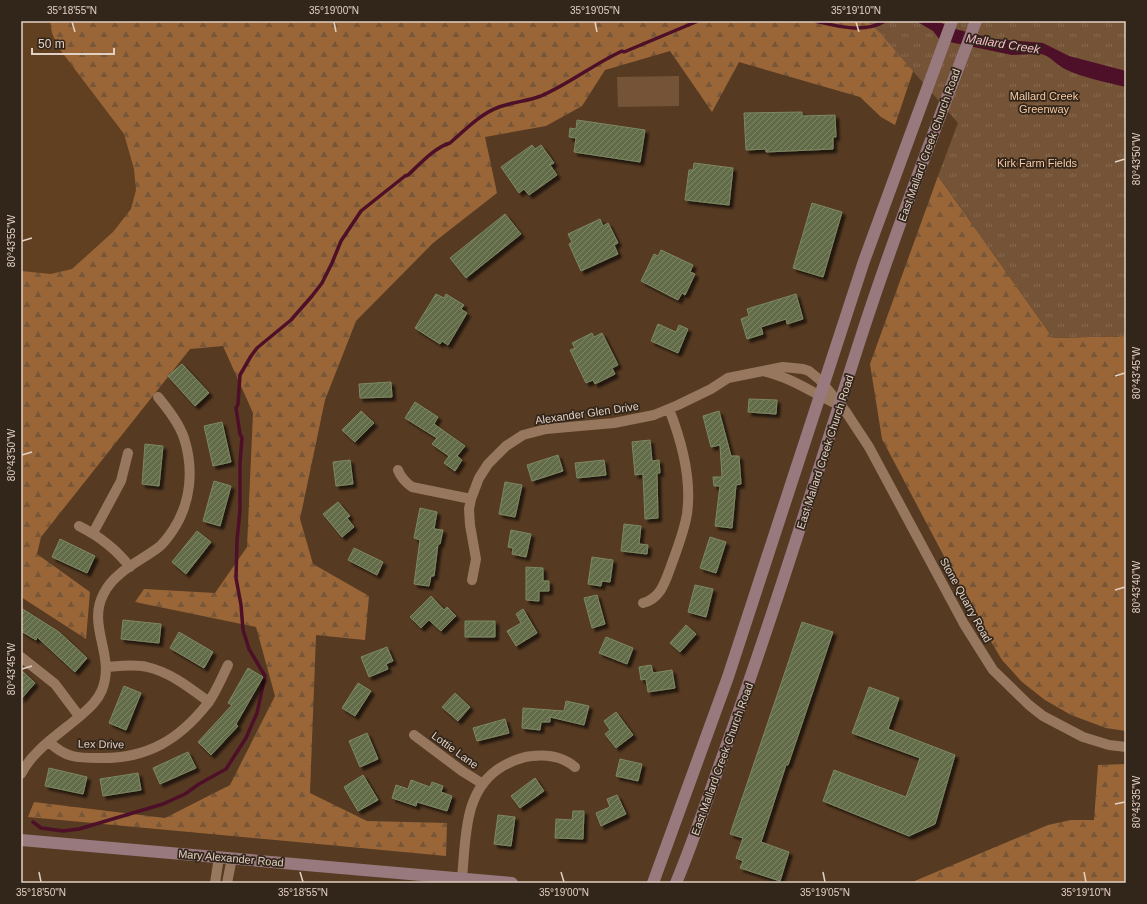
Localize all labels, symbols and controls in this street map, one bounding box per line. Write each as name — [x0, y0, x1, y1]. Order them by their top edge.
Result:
text: 35°18'55"N — [47, 5, 97, 16]
text: 35°19'00"N — [309, 5, 359, 16]
text: 35°19'05"N — [570, 5, 620, 16]
text: 35°19'10"N — [831, 5, 881, 16]
scale bar — [32, 30, 114, 56]
water label: Mallard Creek — [965, 31, 1042, 57]
text: 50 m — [38, 37, 65, 51]
street label: East Mallard Creek Church Road — [896, 67, 962, 223]
park label: Mallard Creek Greenway — [1010, 90, 1079, 115]
text: 80°43'50"W — [1131, 132, 1142, 185]
park label: Kirk Farm Fields — [997, 157, 1078, 169]
text: 80°43'55"W — [6, 214, 17, 267]
text: 80°43'45"W — [1131, 346, 1142, 399]
street label: East Mallard Creek Church Road — [794, 373, 856, 531]
street label: Alexander Glen Drive — [534, 400, 640, 426]
text: 80°43'50"W — [6, 428, 17, 481]
street label: Stone Quarry Road — [938, 556, 994, 644]
text: 80°43'40"W — [1131, 560, 1142, 613]
text: 80°43'45"W — [6, 642, 17, 695]
street label: East Mallard Creek Church Road — [689, 681, 755, 837]
street label: Lottie Lane — [429, 729, 481, 771]
street label: Lex Drive — [78, 738, 124, 750]
text: 80°43'35"W — [1131, 775, 1142, 828]
street label: Mary Alexander Road — [178, 847, 284, 869]
text: 35°18'50"N — [16, 887, 66, 898]
text: 35°18'55"N — [278, 887, 328, 898]
text: 35°19'00"N — [539, 887, 589, 898]
text: 35°19'05"N — [800, 887, 850, 898]
text: 35°19'10"N — [1061, 887, 1111, 898]

